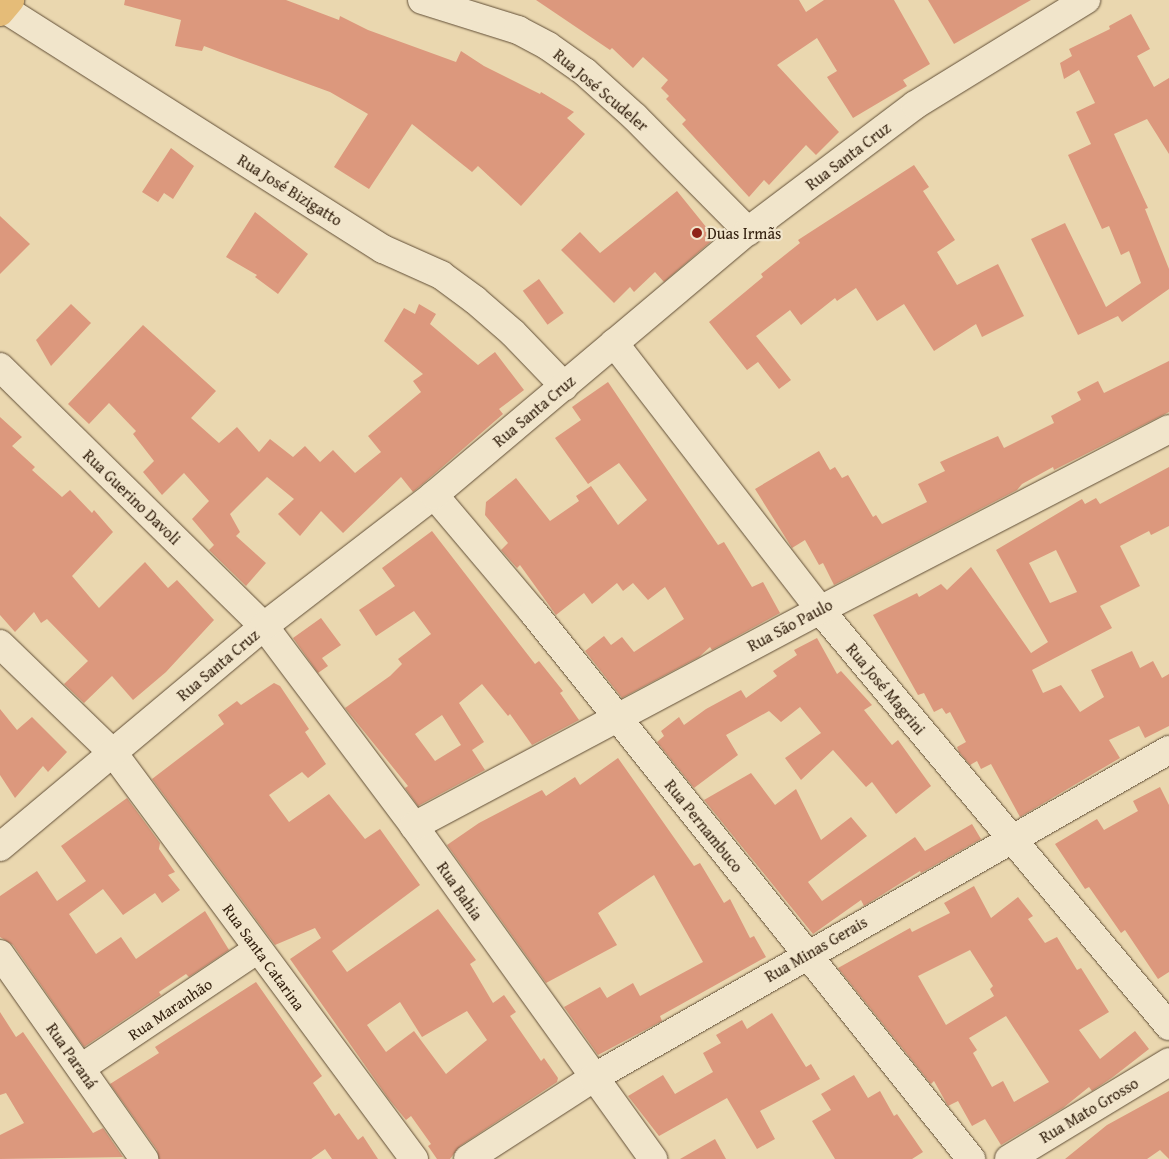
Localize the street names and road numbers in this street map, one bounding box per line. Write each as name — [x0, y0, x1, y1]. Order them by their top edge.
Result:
street label: Rua José Scudeler — [550, 45, 652, 135]
street label: Rua Santa Cruz — [802, 118, 894, 194]
street label: Rua José Bizigatto — [234, 150, 346, 230]
street label: Rua Santa Cruz — [489, 371, 579, 451]
street label: Rua Guerino Davoli — [79, 446, 185, 548]
street label: Rua São Paulo — [744, 595, 836, 655]
street label: Rua Santa Cruz — [173, 625, 263, 705]
street label: Rua José Magrini — [842, 640, 930, 738]
street label: Rua Pernambuco — [661, 776, 747, 876]
street label: Rua Bahia — [433, 858, 487, 924]
street label: Rua Santa Catarina — [219, 900, 309, 1014]
street label: Rua Minas Gerais — [762, 912, 870, 986]
street label: Rua Maranhão — [124, 974, 216, 1044]
street label: Rua Paraná — [42, 1020, 102, 1092]
street label: Rua Mato Grosso — [1036, 1073, 1142, 1147]

